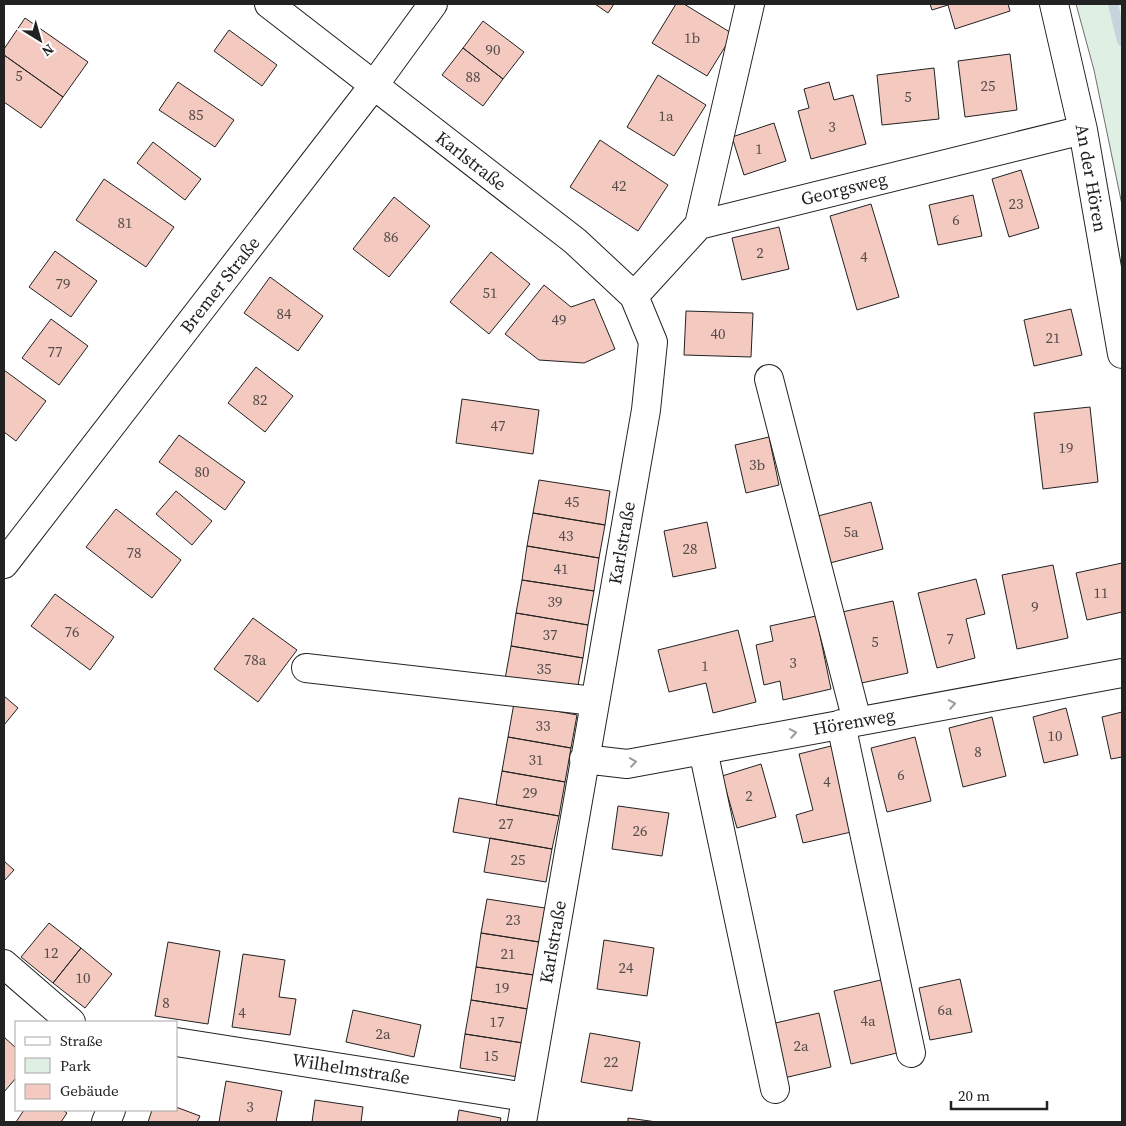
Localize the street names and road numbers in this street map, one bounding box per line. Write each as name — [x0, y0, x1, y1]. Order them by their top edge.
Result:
street label: An der Hören — [1070, 122, 1113, 234]
street label: Karlstraße — [431, 125, 512, 196]
street label: Georgsweg — [798, 166, 890, 211]
street label: Bremer Straße — [174, 231, 265, 338]
street label: Karlstraße — [602, 499, 641, 586]
street label: Hörenweg — [811, 702, 897, 741]
street label: Karlstraße — [533, 898, 572, 985]
street label: Wilhelmstraße — [290, 1047, 412, 1090]

